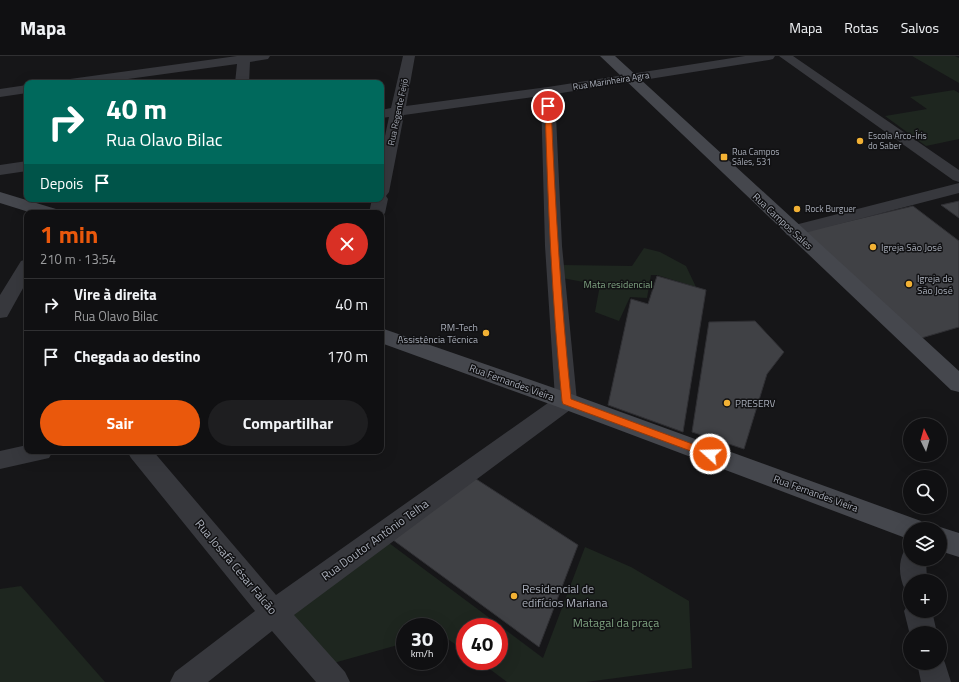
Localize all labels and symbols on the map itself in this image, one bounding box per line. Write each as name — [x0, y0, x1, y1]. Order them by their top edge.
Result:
street label: Rua Marinheira Agra — [572, 68, 651, 93]
street label: Rua Regente Feijó — [384, 77, 411, 147]
pin — [531, 89, 565, 123]
place label: Escola Arco-Íris do Saber — [868, 129, 927, 152]
marker: Escola Arco-Íris do Saber — [855, 136, 865, 146]
place label: Rua Campos Sáles, 531 — [732, 145, 779, 168]
marker: Rua Campos Sáles, 531 — [719, 152, 729, 162]
street label: Rua Campos Sales — [749, 190, 816, 253]
place label: Rock Burguer — [805, 202, 856, 215]
marker: Rock Burguer — [792, 204, 802, 214]
place label: Igreja São José — [881, 240, 942, 255]
marker: Igreja São José — [868, 242, 878, 252]
place label: Igreja de São José — [917, 271, 953, 298]
park label: Mata residencial — [584, 277, 652, 292]
marker: Igreja de São José — [904, 279, 914, 289]
place label: RM-Tech Assistência Técnica — [398, 320, 478, 347]
marker: RM-Tech Assistência Técnica — [481, 328, 491, 338]
street label: Rua Fernandes Vieira — [467, 360, 556, 405]
place label: PRESERV — [735, 396, 776, 411]
marker: PRESERV — [722, 398, 732, 408]
north arrow — [903, 418, 947, 462]
position arrow — [689, 433, 731, 475]
street label: Rua Fernandes Vieira — [771, 471, 860, 516]
street label: Rua Doutor Antônio Telha — [317, 494, 432, 585]
street label: Rua Josafá César Falcão — [191, 515, 282, 619]
place label: Residencial de edifícios Mariana — [522, 579, 607, 612]
marker: Residencial de edifícios Mariana — [509, 591, 519, 601]
park label: Matagal da praça — [573, 613, 659, 632]
speed limit sign: 40 — [456, 618, 508, 670]

